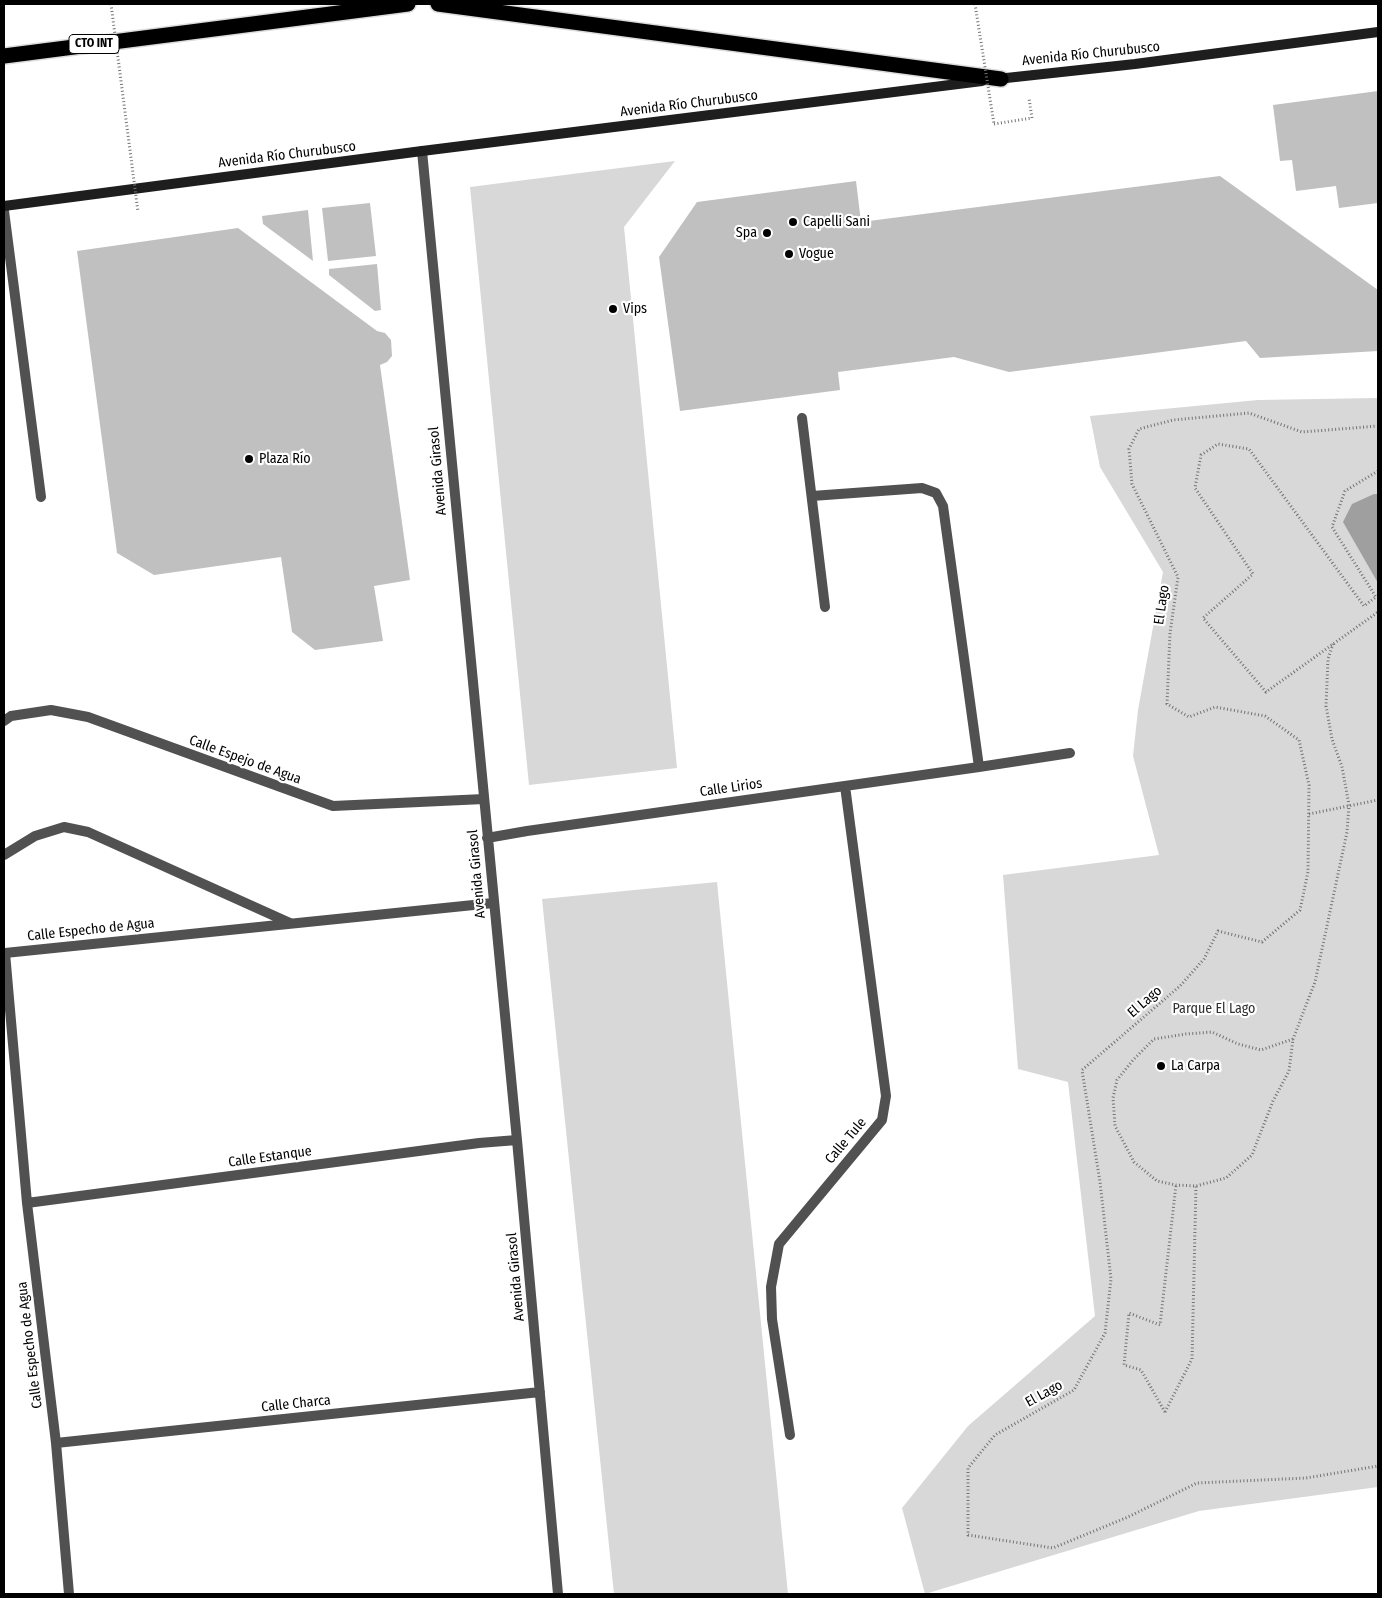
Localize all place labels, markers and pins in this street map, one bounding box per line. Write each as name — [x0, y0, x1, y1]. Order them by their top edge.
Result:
place label: Capelli Sani — [803, 214, 870, 230]
marker: Capelli Sani — [787, 216, 799, 228]
place label: Spa — [736, 225, 757, 241]
marker: Spa — [761, 227, 773, 239]
place label: Vogue — [799, 246, 834, 262]
marker: Vogue — [783, 248, 795, 260]
place label: Vips — [623, 301, 647, 317]
marker: Vips — [607, 303, 619, 315]
place label: Plaza Río — [259, 451, 311, 467]
marker: Plaza Río — [243, 453, 255, 465]
place label: La Carpa — [1171, 1058, 1220, 1074]
marker: La Carpa — [1155, 1060, 1167, 1072]

